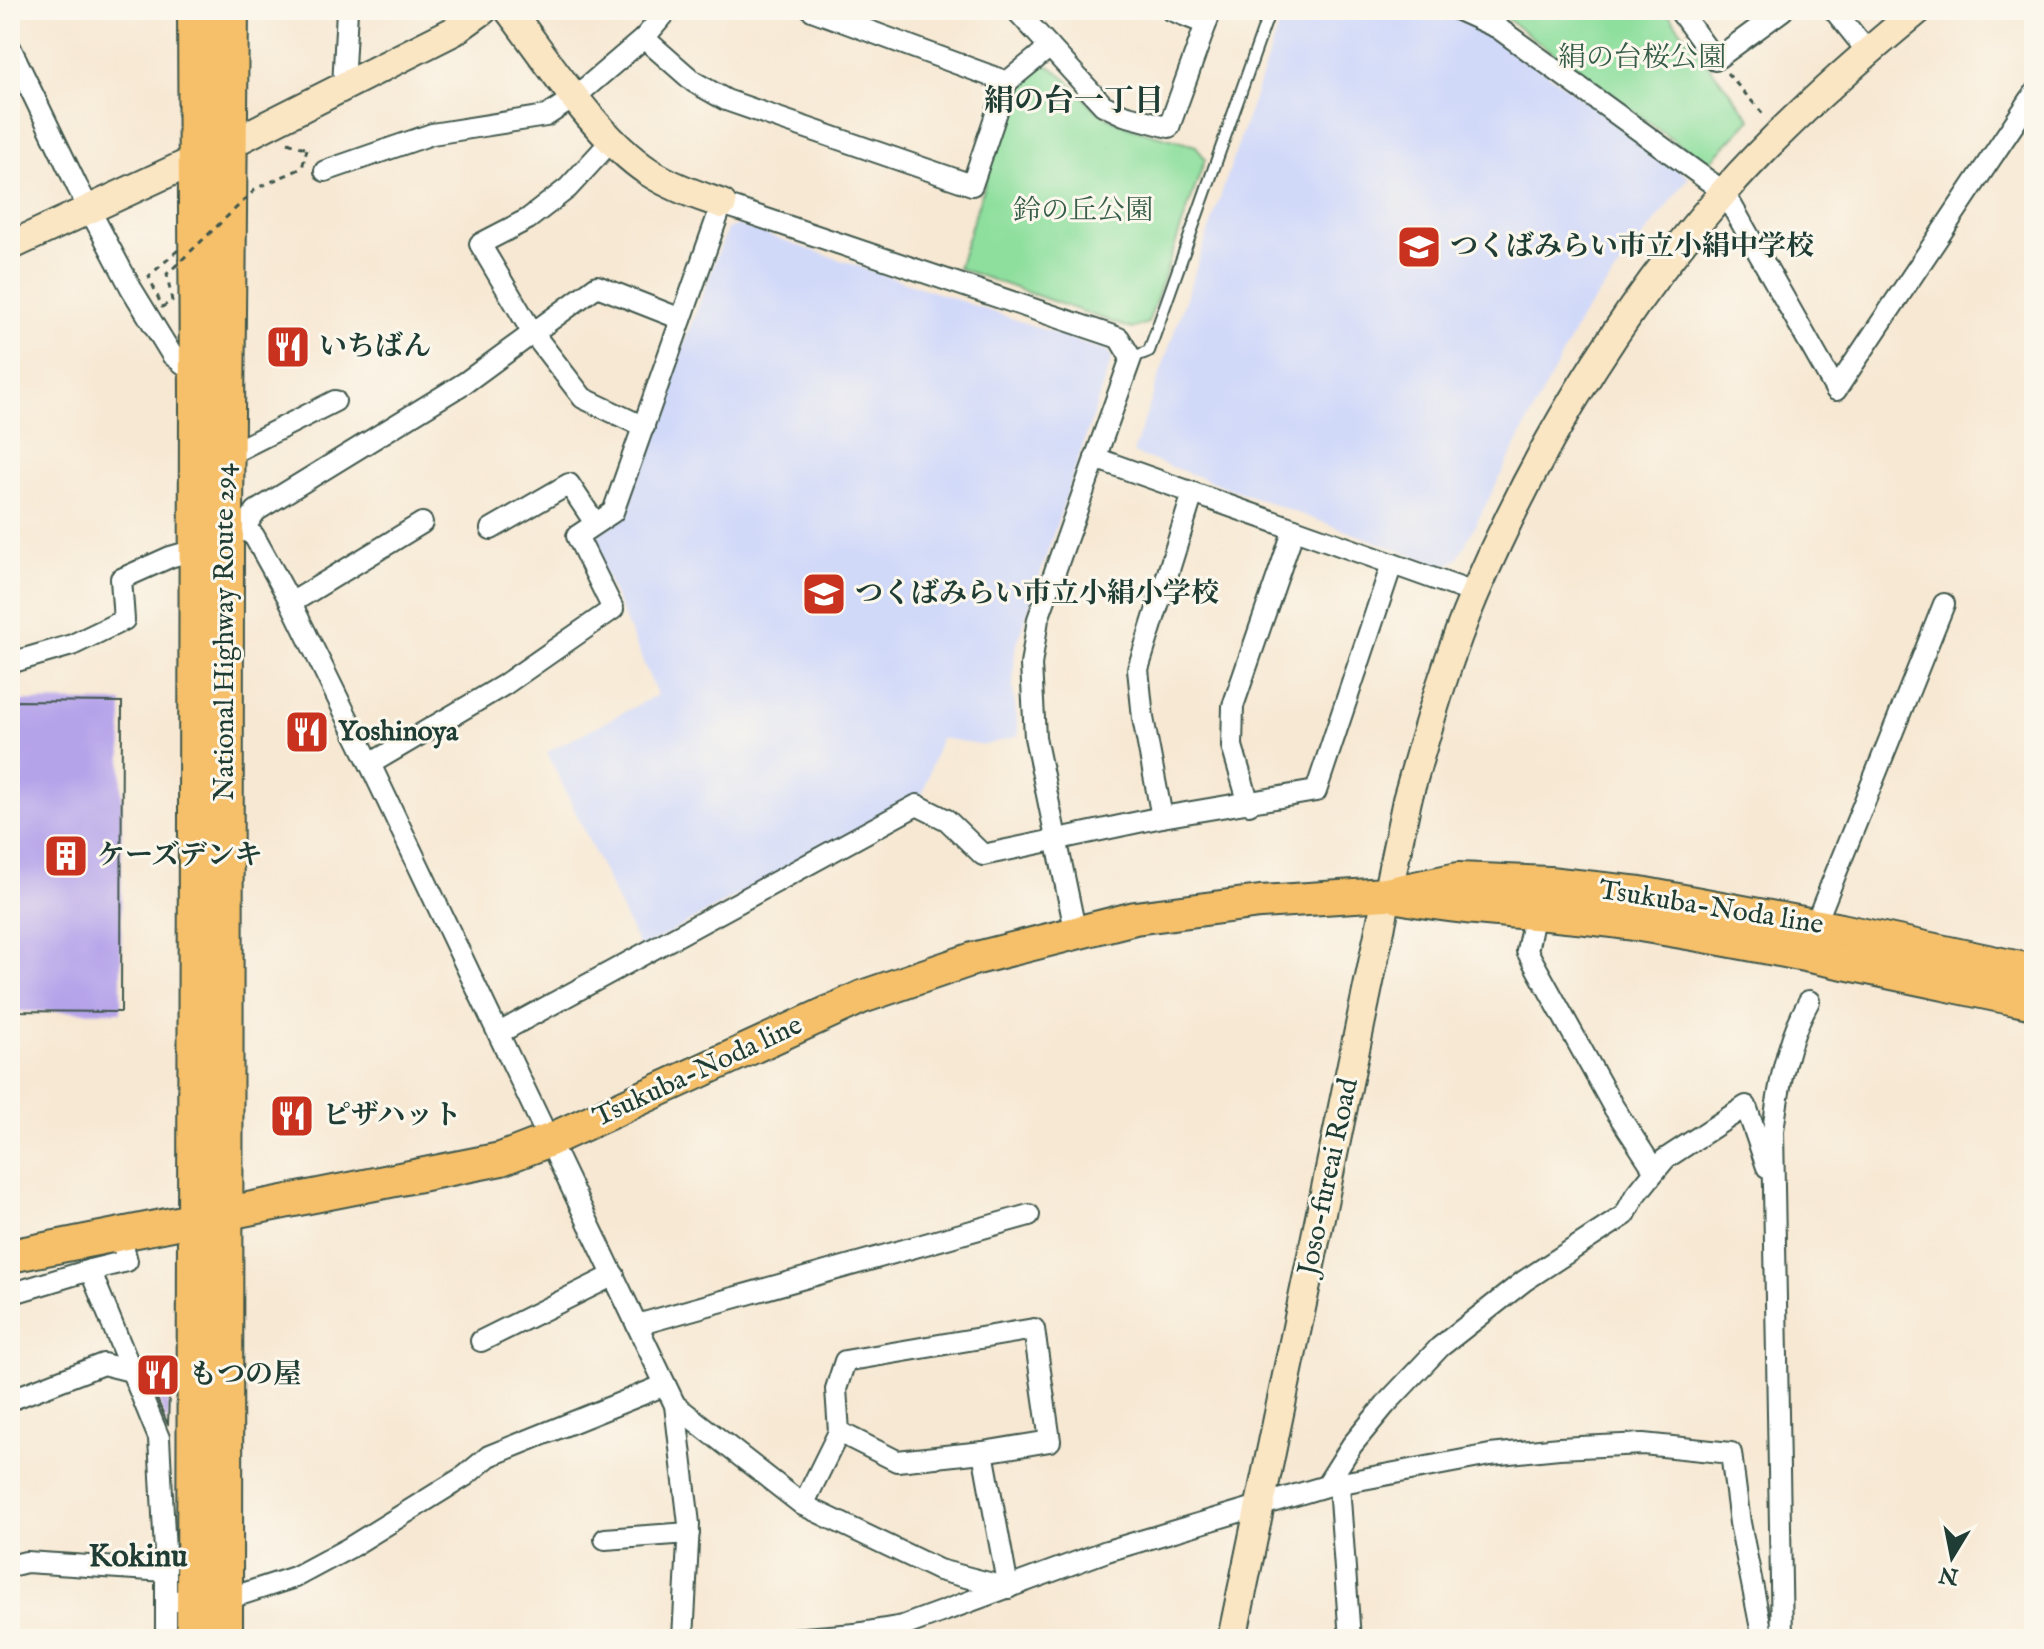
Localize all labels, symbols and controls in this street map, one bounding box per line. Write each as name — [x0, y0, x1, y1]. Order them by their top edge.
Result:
park label: 絹の台桜公園 — [1558, 41, 1726, 76]
district label: 絹の台一丁目 — [984, 83, 1164, 121]
park label: 鈴の丘公園 — [1013, 194, 1153, 229]
school or university icon: つくばみらい市立小絹中学校 — [1395, 223, 1443, 271]
place label: つくばみらい市立小絹中学校 — [1450, 230, 1814, 265]
restaurant icon: いちばん — [264, 323, 312, 371]
place label: いちばん — [319, 330, 431, 365]
street label: National Highway Route 294 — [208, 463, 243, 801]
school or university icon: つくばみらい市立小絹小学校 — [800, 570, 848, 618]
place label: つくばみらい市立小絹小学校 — [855, 577, 1219, 612]
restaurant icon: Yoshinoya — [283, 708, 331, 756]
place label: Yoshinoya — [338, 715, 459, 750]
building icon: ケーズデンキ — [42, 832, 90, 880]
place label: ケーズデンキ — [97, 839, 262, 874]
street label: Tsukuba-Noda line — [1596, 873, 1826, 943]
street label: Tsukuba-Noda line — [588, 1008, 808, 1136]
street label: Joso-fureai Road — [1290, 1075, 1367, 1282]
restaurant icon: ピザハット — [268, 1092, 316, 1140]
place label: ピザハット — [323, 1099, 461, 1134]
restaurant icon: もつの屋 — [134, 1351, 182, 1399]
place label: もつの屋 — [189, 1358, 301, 1393]
north arrow — [1912, 1517, 1992, 1597]
district label: Kokinu — [88, 1537, 188, 1578]
text: N — [1937, 1559, 1962, 1590]

